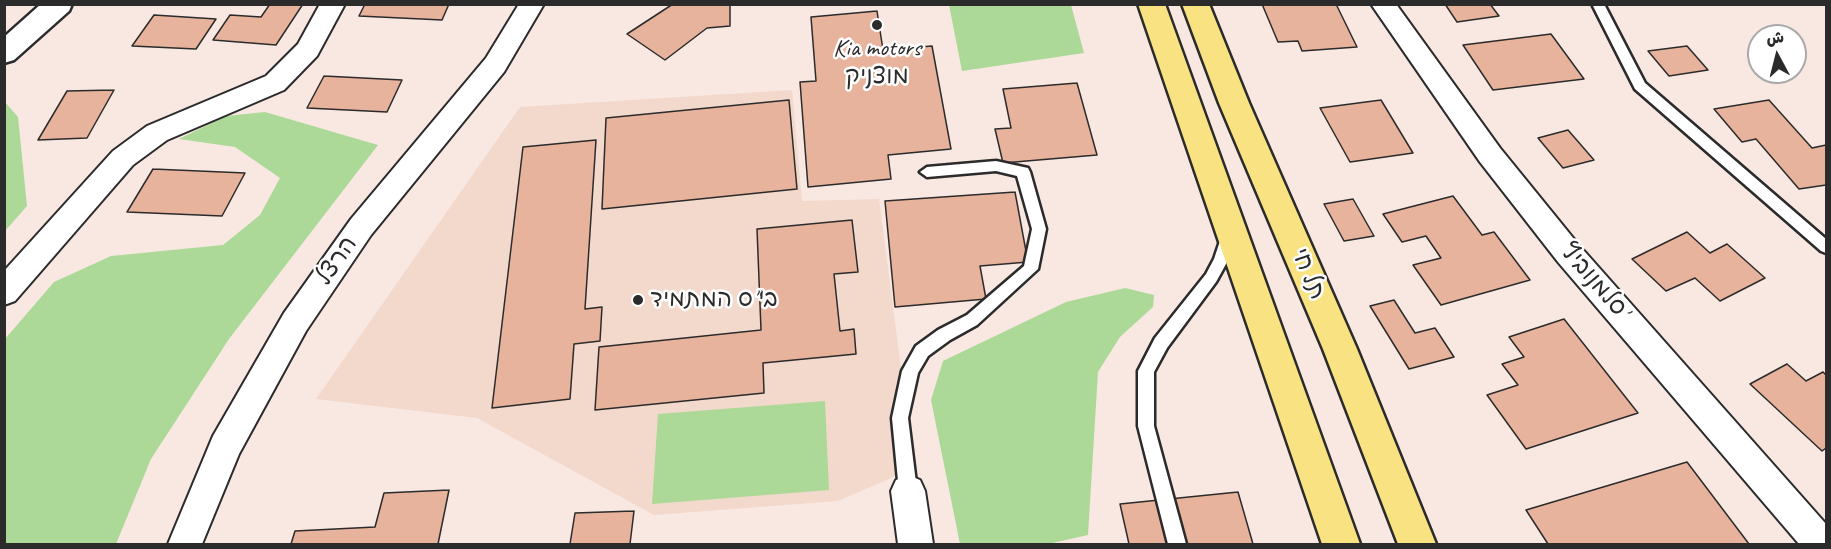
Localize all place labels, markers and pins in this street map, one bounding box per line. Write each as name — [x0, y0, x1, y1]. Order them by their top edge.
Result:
marker: Kia motors מוצניק — [870, 18, 884, 32]
place label: Kia motors מוצניק — [833, 35, 921, 91]
place label: בי"ס המתמיד — [650, 286, 778, 314]
marker: בי"ס המתמיד — [631, 293, 645, 307]

